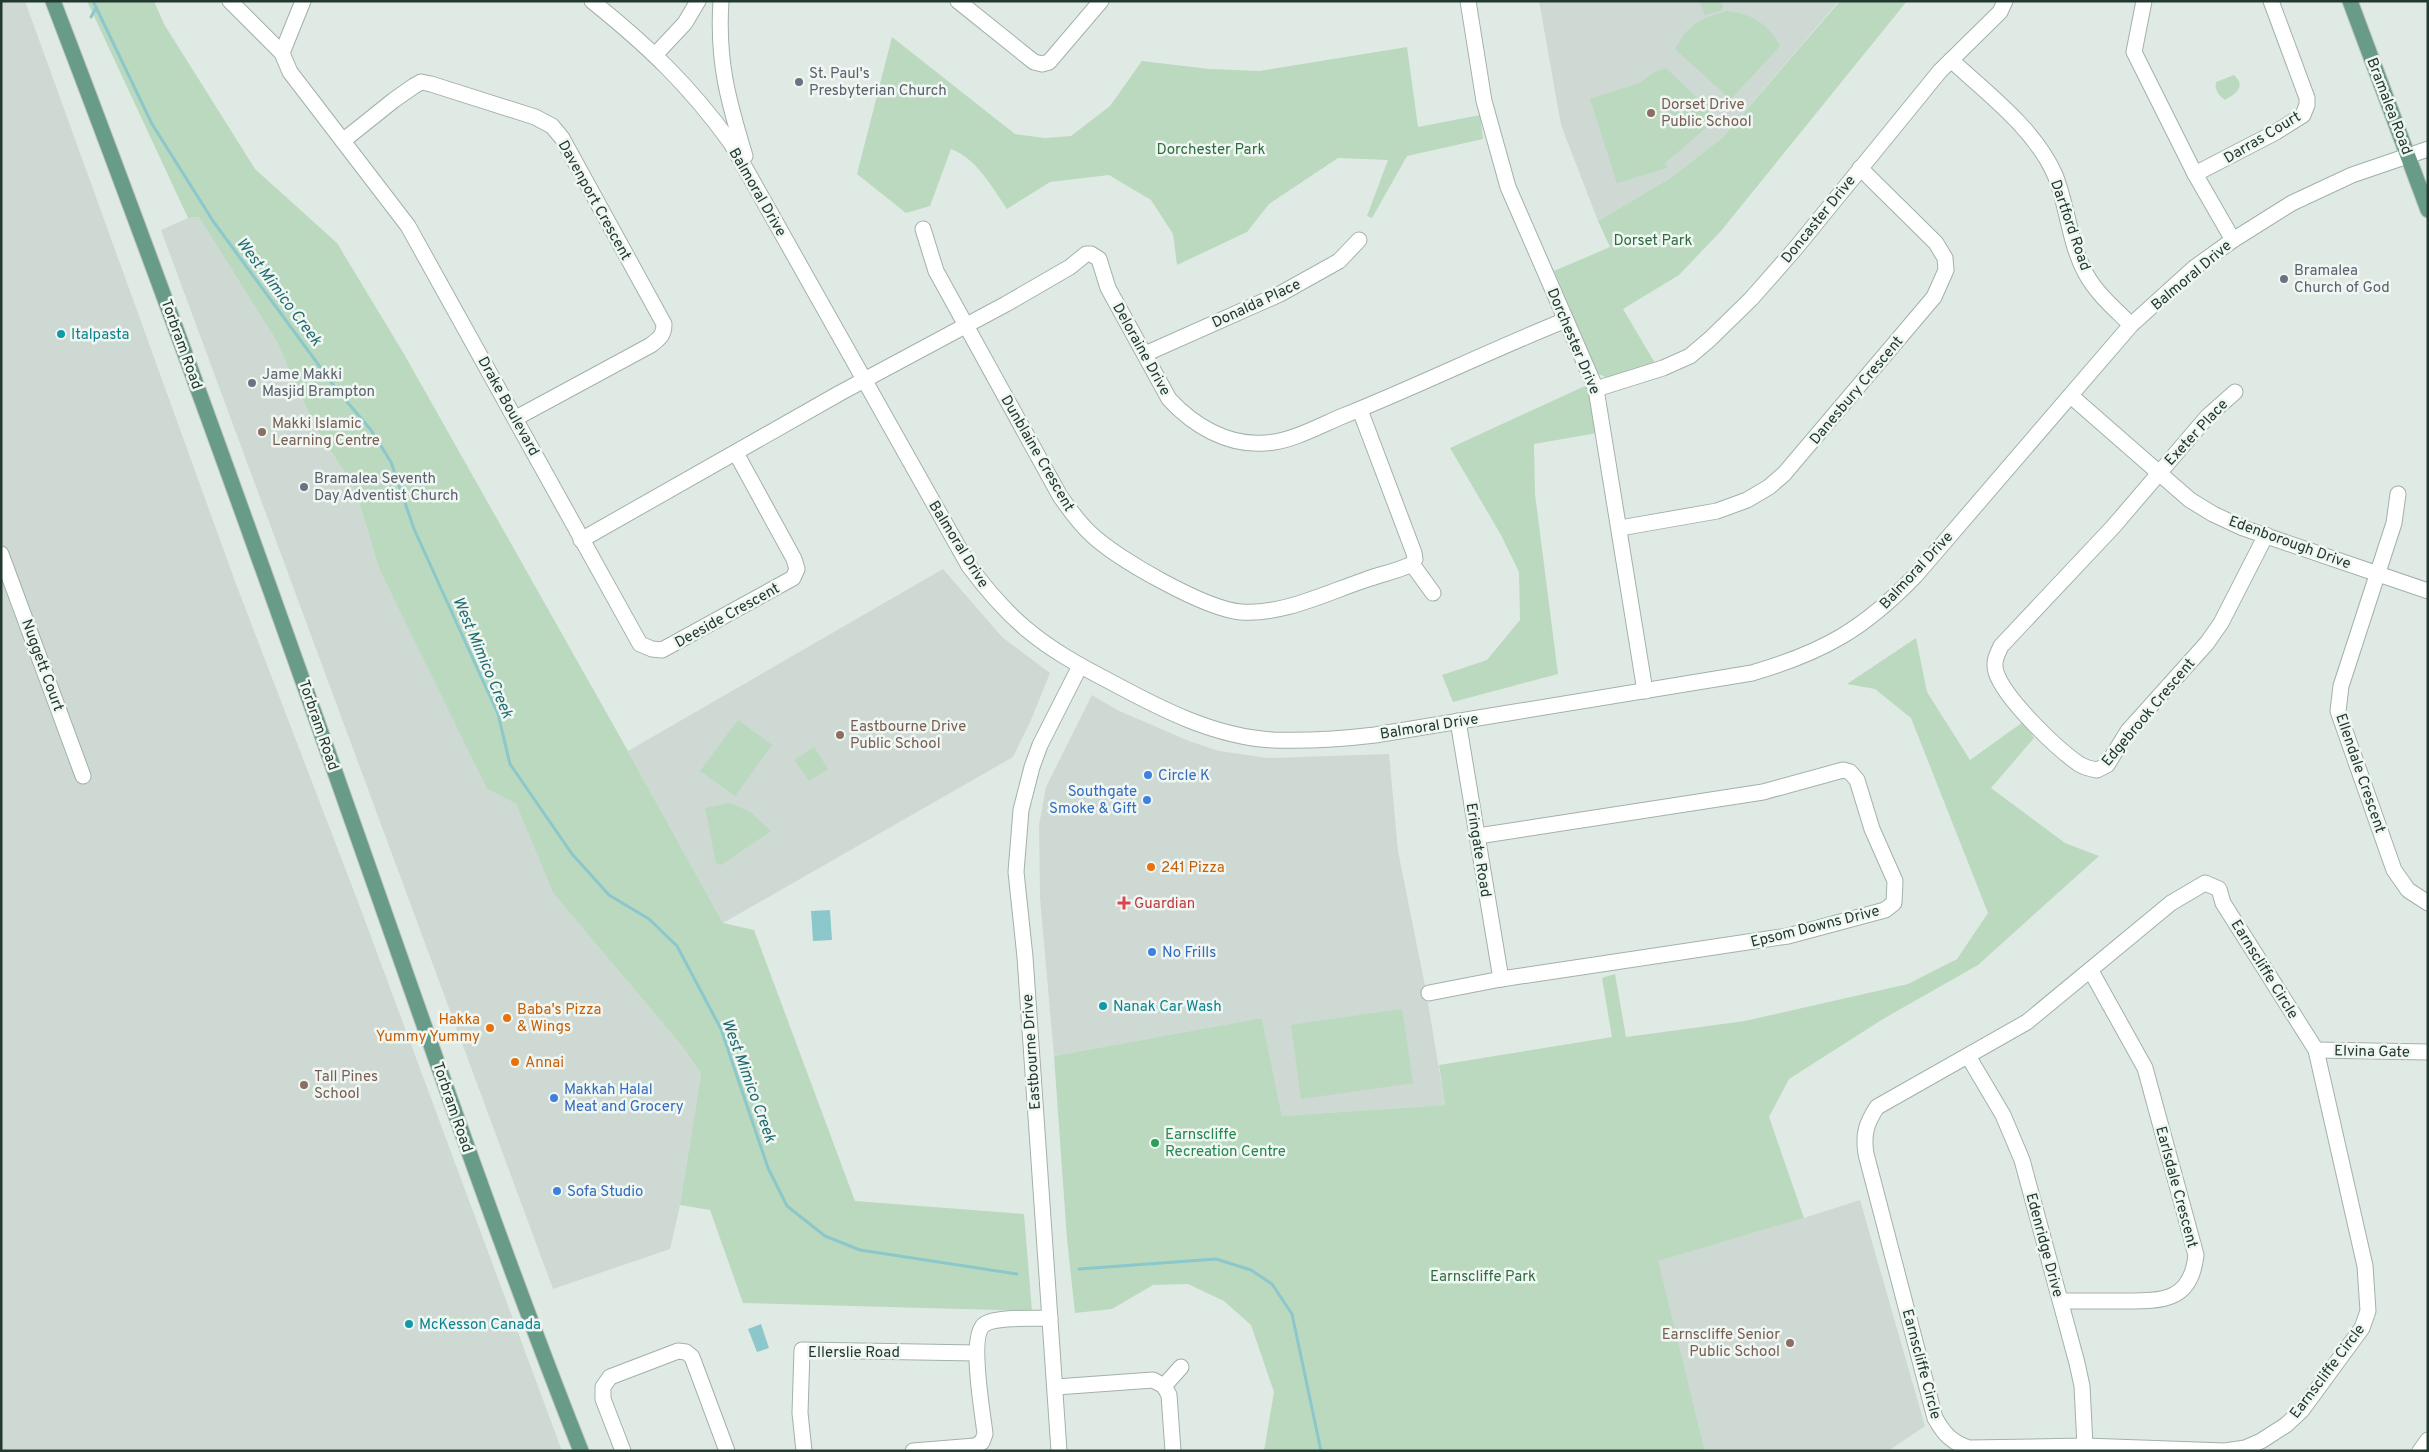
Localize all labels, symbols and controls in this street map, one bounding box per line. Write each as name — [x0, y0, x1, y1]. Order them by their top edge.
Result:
street label: Bramalea Road — [2361, 55, 2416, 158]
place label: St. Paul's Presbyterian Church — [809, 65, 947, 101]
marker: St. Paul's Presbyterian Church — [793, 76, 805, 88]
place label: Dorset Drive Public School — [1661, 96, 1752, 132]
marker: Dorset Drive Public School — [1645, 107, 1657, 119]
street label: Darras Court — [2221, 108, 2305, 169]
street label: Davenport Crescent — [553, 137, 635, 264]
park label: Dorchester Park — [1157, 141, 1265, 160]
street label: Balmoral Drive — [724, 145, 790, 241]
street label: Doncaster Drive — [1778, 172, 1860, 268]
street label: Dartford Road — [2045, 178, 2094, 273]
park label: Dorset Park — [1613, 232, 1693, 251]
water label: West Mimico Creek — [231, 234, 326, 351]
street label: Balmoral Drive — [2148, 237, 2236, 315]
place label: Bramalea Church of God — [2294, 262, 2390, 298]
marker: Bramalea Church of God — [2278, 273, 2290, 285]
street label: Donalda Place — [1209, 276, 1304, 333]
street label: Dorchester Drive — [1542, 286, 1604, 398]
street label: Torbram Road — [156, 297, 206, 392]
street label: Deloraine Drive — [1107, 300, 1174, 400]
place label: Italpasta — [71, 326, 129, 345]
marker: Italpasta — [55, 328, 67, 340]
street label: Danesbury Crescent — [1806, 333, 1908, 449]
street label: Drake Boulevard — [473, 354, 543, 460]
place label: Jame Makki Masjid Brampton — [262, 366, 375, 402]
marker: Jame Makki Masjid Brampton — [246, 377, 258, 389]
street label: Dunblaine Crescent — [996, 392, 1078, 515]
street label: Exeter Place — [2161, 396, 2233, 470]
place label: Makki Islamic Learning Centre — [272, 415, 380, 451]
marker: Makki Islamic Learning Centre — [256, 426, 268, 438]
place label: Bramalea Seventh Day Adventist Church — [314, 470, 459, 506]
marker: Bramalea Seventh Day Adventist Church — [298, 481, 310, 493]
street label: Balmoral Drive — [923, 498, 992, 592]
street label: Edenborough Drive — [2226, 512, 2353, 574]
street label: Balmoral Drive — [1876, 528, 1958, 614]
street label: Deeside Crescent — [672, 580, 783, 653]
water label: West Mimico Creek — [448, 594, 517, 722]
street label: Nuggett Court — [16, 617, 67, 714]
street label: Edgebrook Crescent — [2098, 655, 2200, 771]
street label: Torbram Road — [293, 678, 342, 773]
street label: Balmoral Drive — [1379, 710, 1480, 745]
street label: Ellendale Crescent — [2330, 711, 2389, 836]
place label: Eastbourne Drive Public School — [850, 718, 966, 754]
marker: Eastbourne Drive Public School — [834, 729, 846, 741]
place label: Circle K — [1158, 767, 1210, 786]
marker: Circle K — [1142, 769, 1154, 781]
place label: Southgate Smoke & Gift — [1049, 783, 1137, 819]
marker: Southgate Smoke & Gift — [1141, 794, 1153, 806]
street label: Eringate Road — [1461, 802, 1494, 899]
place label: 241 Pizza — [1161, 859, 1225, 878]
marker: 241 Pizza — [1145, 861, 1157, 873]
place label: Guardian — [1134, 895, 1195, 914]
marker: Guardian — [1118, 897, 1130, 909]
street label: Epsom Downs Drive — [1749, 902, 1882, 953]
street label: Earnscliffe Circle — [2226, 917, 2302, 1023]
place label: No Frills — [1162, 944, 1216, 963]
marker: No Frills — [1146, 946, 1158, 958]
street label: Eastbourne Drive — [1019, 993, 1046, 1111]
place label: Nanak Car Wash — [1113, 998, 1222, 1017]
marker: Nanak Car Wash — [1097, 1000, 1109, 1012]
place label: Baba's Pizza & Wings — [517, 1001, 601, 1037]
place label: Hakka Yummy Yummy — [376, 1011, 480, 1047]
marker: Baba's Pizza & Wings — [501, 1012, 513, 1024]
water label: West Mimico Creek — [716, 1016, 780, 1146]
marker: Hakka Yummy Yummy — [484, 1022, 496, 1034]
street label: Elvina Gate — [2334, 1042, 2410, 1063]
place label: Annai — [525, 1054, 564, 1073]
marker: Annai — [509, 1056, 521, 1068]
street label: Torbram Road — [427, 1060, 476, 1155]
place label: Tall Pines School — [314, 1068, 378, 1104]
marker: Tall Pines School — [298, 1079, 310, 1091]
place label: Makkah Halal Meat and Grocery — [564, 1081, 684, 1117]
marker: Makkah Halal Meat and Grocery — [548, 1092, 560, 1104]
street label: Earlsdale Crescent — [2150, 1124, 2201, 1250]
place label: Earnscliffe Recreation Centre — [1165, 1126, 1286, 1162]
marker: Earnscliffe Recreation Centre — [1149, 1137, 1161, 1149]
place label: Sofa Studio — [567, 1183, 643, 1202]
marker: Sofa Studio — [551, 1185, 563, 1197]
street label: Edenridge Drive — [2020, 1191, 2067, 1300]
park label: Earnscliffe Park — [1430, 1268, 1536, 1287]
street label: Earnscliffe Circle — [1897, 1307, 1944, 1422]
place label: McKesson Canada — [419, 1316, 541, 1335]
marker: McKesson Canada — [403, 1318, 415, 1330]
street label: Earnscliffe Circle — [2286, 1321, 2370, 1423]
place label: Earnscliffe Senior Public School — [1662, 1326, 1780, 1362]
marker: Earnscliffe Senior Public School — [1784, 1337, 1796, 1349]
street label: Ellerslie Road — [808, 1344, 900, 1363]

